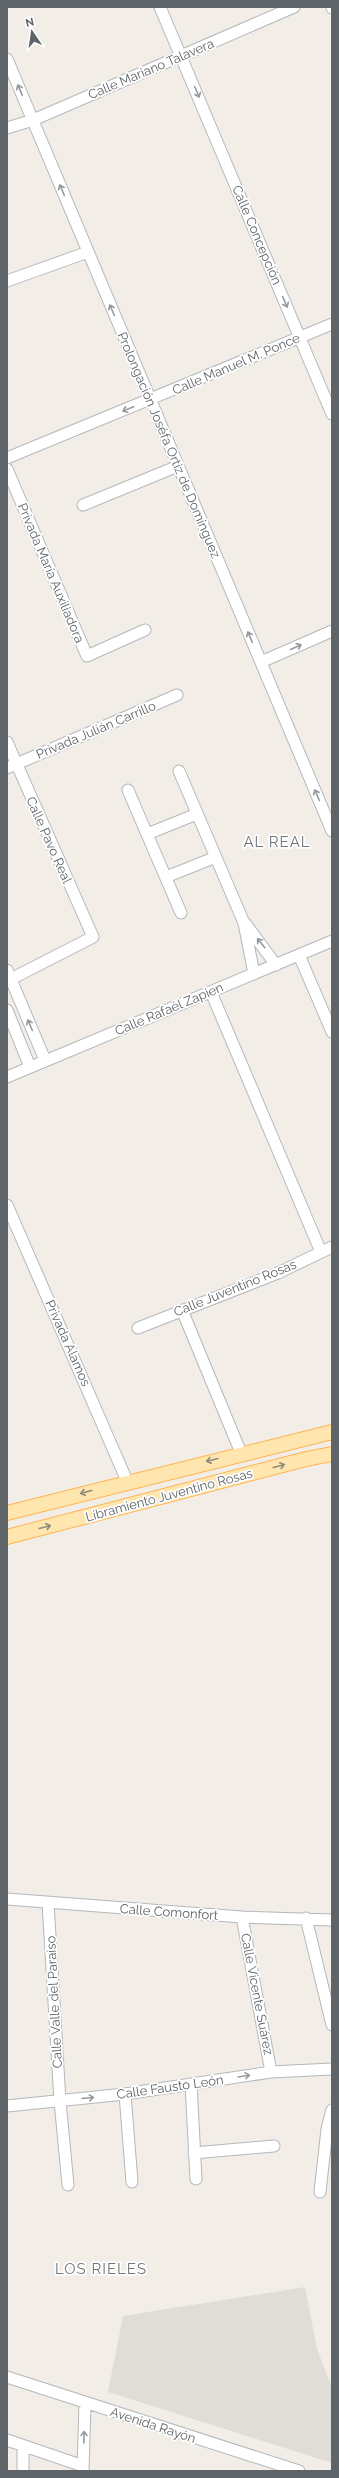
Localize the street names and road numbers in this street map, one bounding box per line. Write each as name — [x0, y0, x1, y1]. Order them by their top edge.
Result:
street label: Calle Mariano Talavera — [86, 36, 216, 102]
street label: Calle Concepción — [229, 183, 285, 287]
street label: Prolongación Joséfa Ortiz de Domínguez — [114, 330, 224, 560]
street label: Calle Manuel M. Ponce — [170, 330, 302, 398]
street label: Privada María Auxiliadora — [15, 501, 87, 645]
street label: Privada Julián Carrillo — [34, 698, 158, 762]
street label: Calle Pavo Real — [23, 794, 75, 886]
street label: Calle Rafaél Zapien — [113, 979, 225, 1039]
street label: Calle Juventino Rosas — [172, 1257, 298, 1319]
street label: Privada Alamos — [42, 1298, 94, 1388]
street label: Libramiento Juventino Rosas — [84, 1465, 254, 1525]
street label: Calle Comonfort — [119, 1901, 219, 1923]
street label: Calle Vicente Suárez — [238, 1932, 276, 2056]
street label: Calle Valle del Paraíso — [43, 1935, 65, 2069]
street label: Calle Fausto León — [116, 2072, 224, 2102]
street label: Avenida Rayón — [108, 2404, 198, 2446]

